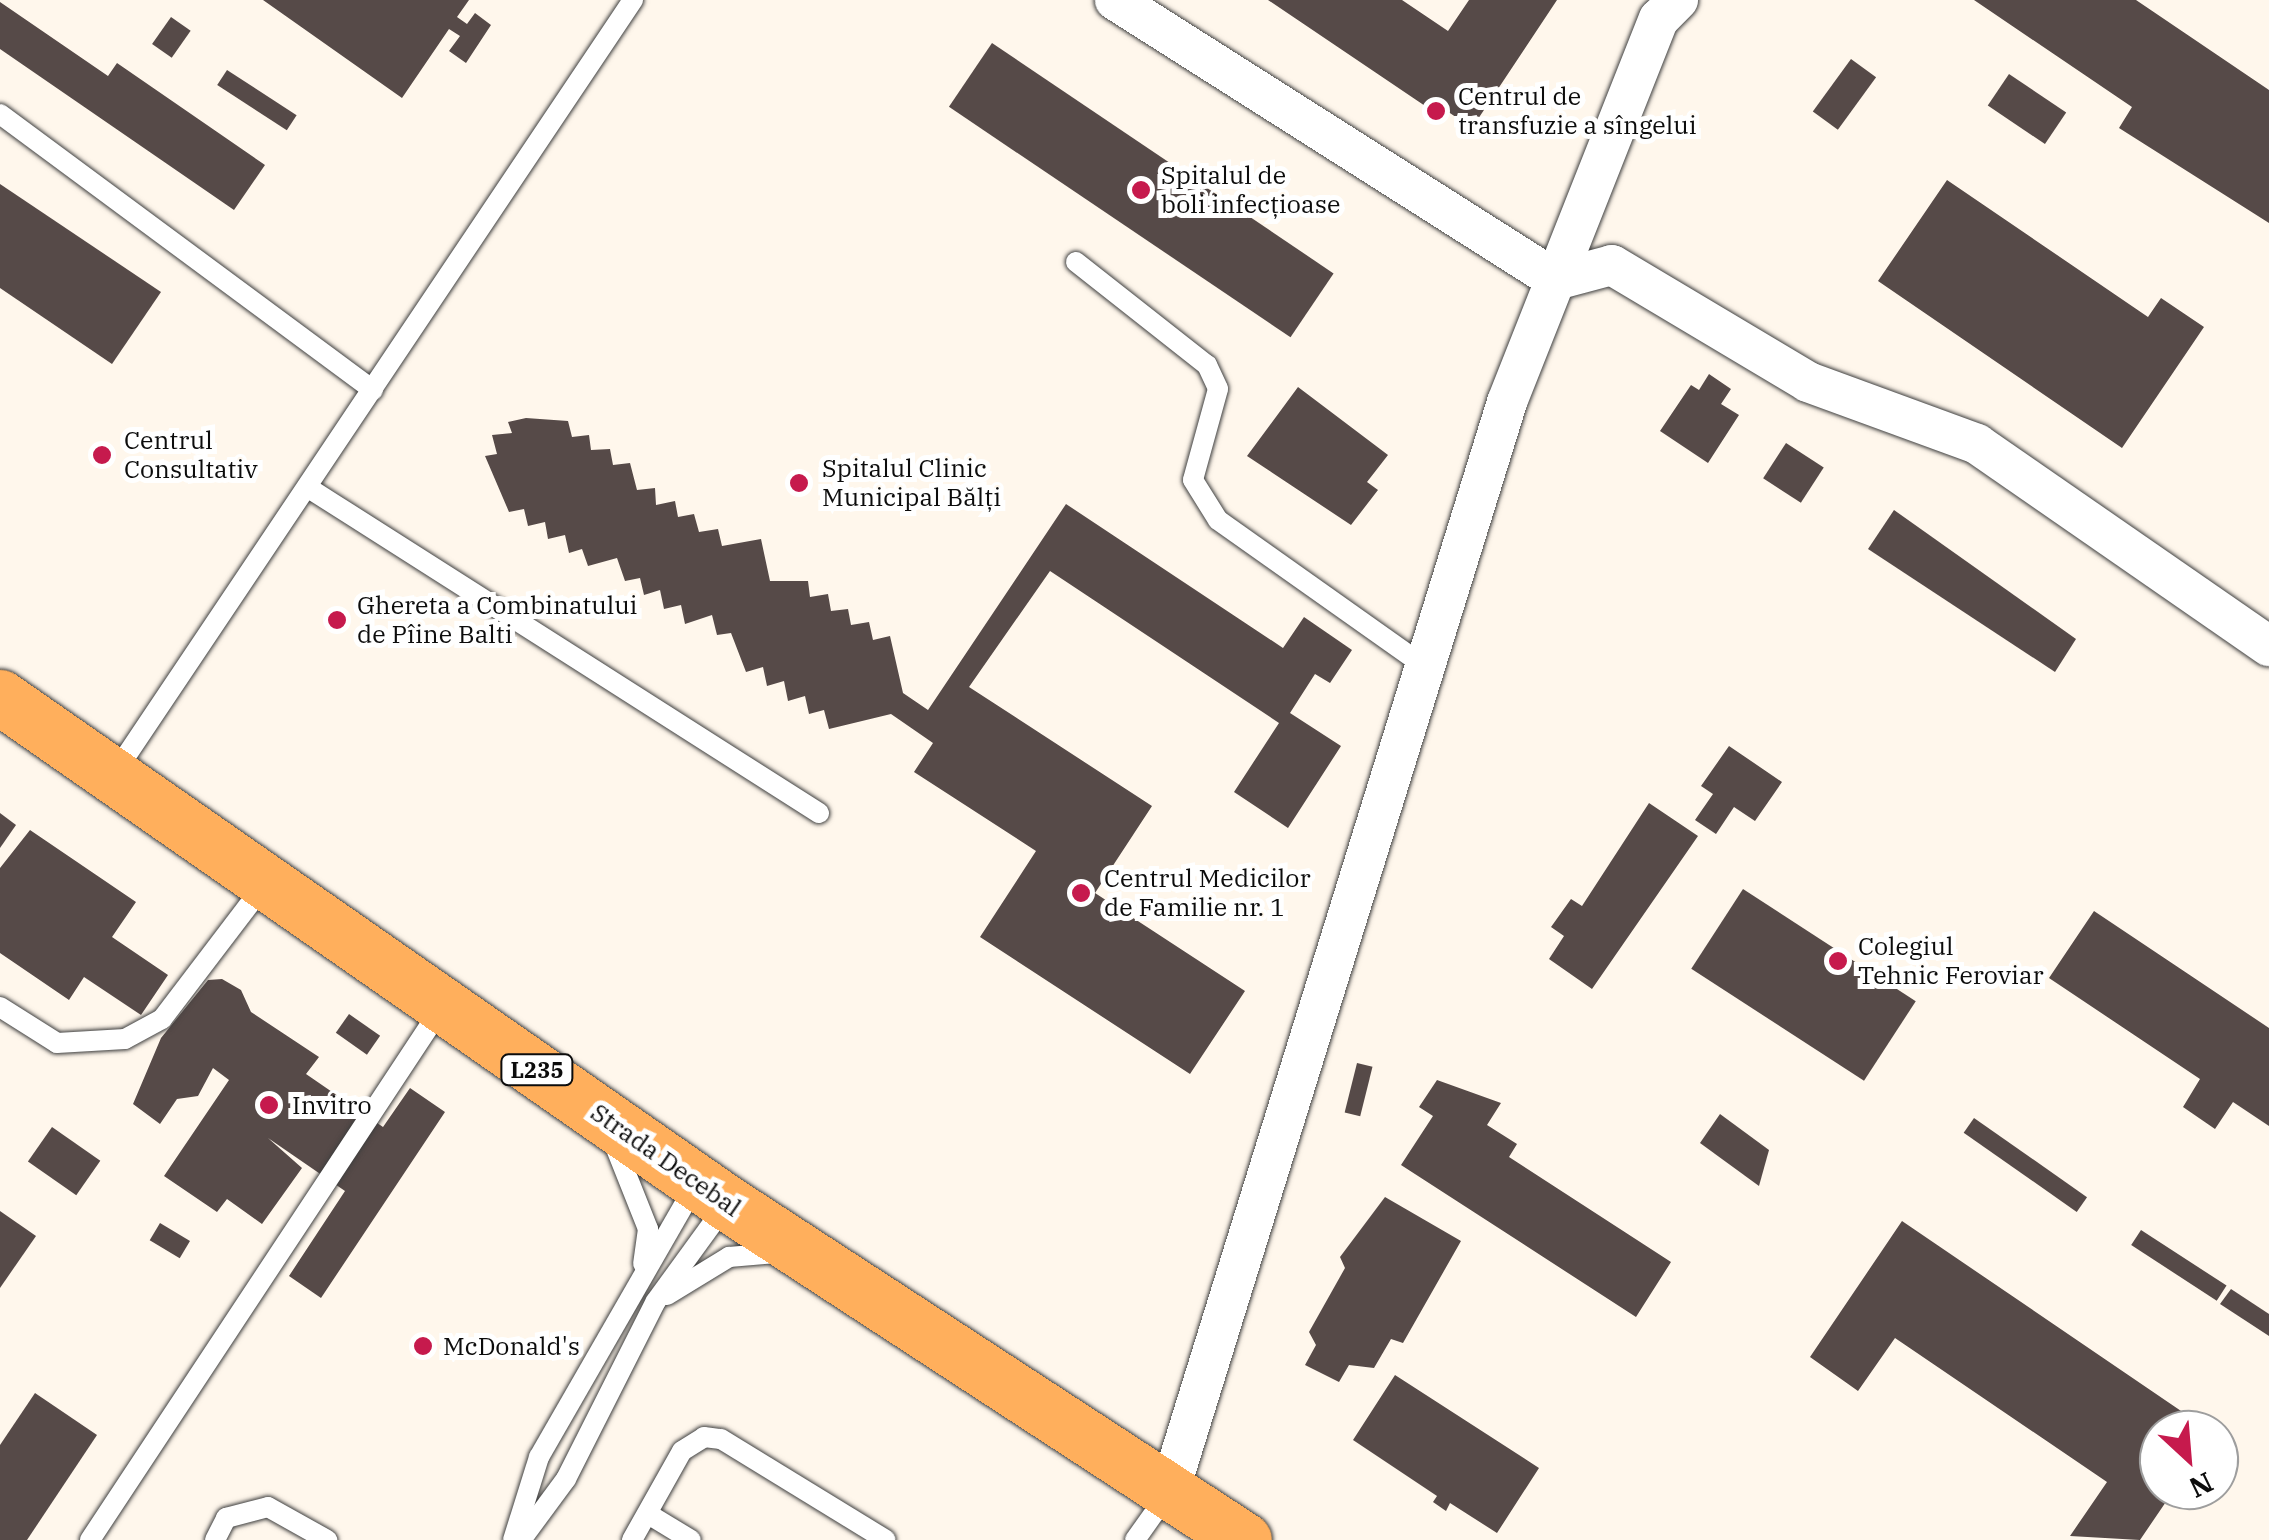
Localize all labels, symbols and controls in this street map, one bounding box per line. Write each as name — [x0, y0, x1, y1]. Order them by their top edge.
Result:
place label: Centrul de transfuzie a sîngelui — [1458, 82, 1697, 141]
marker: Centrul de transfuzie a sîngelui — [1423, 98, 1449, 124]
place label: Spitalul de boli infecțioase — [1161, 161, 1340, 220]
marker: Spitalul de boli infecțioase — [1130, 179, 1152, 201]
place label: Centrul Consultativ — [124, 426, 257, 485]
marker: Centrul Consultativ — [89, 442, 115, 468]
place label: Spitalul Clinic Municipal Bălți — [822, 454, 1001, 513]
marker: Spitalul Clinic Municipal Bălți — [786, 470, 812, 496]
place label: Ghereta a Combinatului de Pîine Balti — [357, 591, 637, 650]
marker: Ghereta a Combinatului de Pîine Balti — [326, 609, 348, 631]
place label: Centrul Medicilor de Familie nr. 1 — [1104, 864, 1310, 923]
marker: Centrul Medicilor de Familie nr. 1 — [1068, 880, 1094, 906]
place label: Colegiul Tehnic Feroviar — [1858, 932, 2044, 991]
marker: Colegiul Tehnic Feroviar — [1827, 950, 1849, 972]
road number: L235 — [500, 1053, 574, 1087]
place label: Invitro — [292, 1090, 372, 1120]
marker: Invitro — [256, 1092, 282, 1118]
street label: Strada Decebal — [585, 1097, 747, 1223]
place label: McDonald's — [443, 1331, 580, 1361]
marker: McDonald's — [412, 1335, 434, 1357]
north arrow — [2139, 1410, 2239, 1510]
text: N — [2183, 1464, 2220, 1507]

